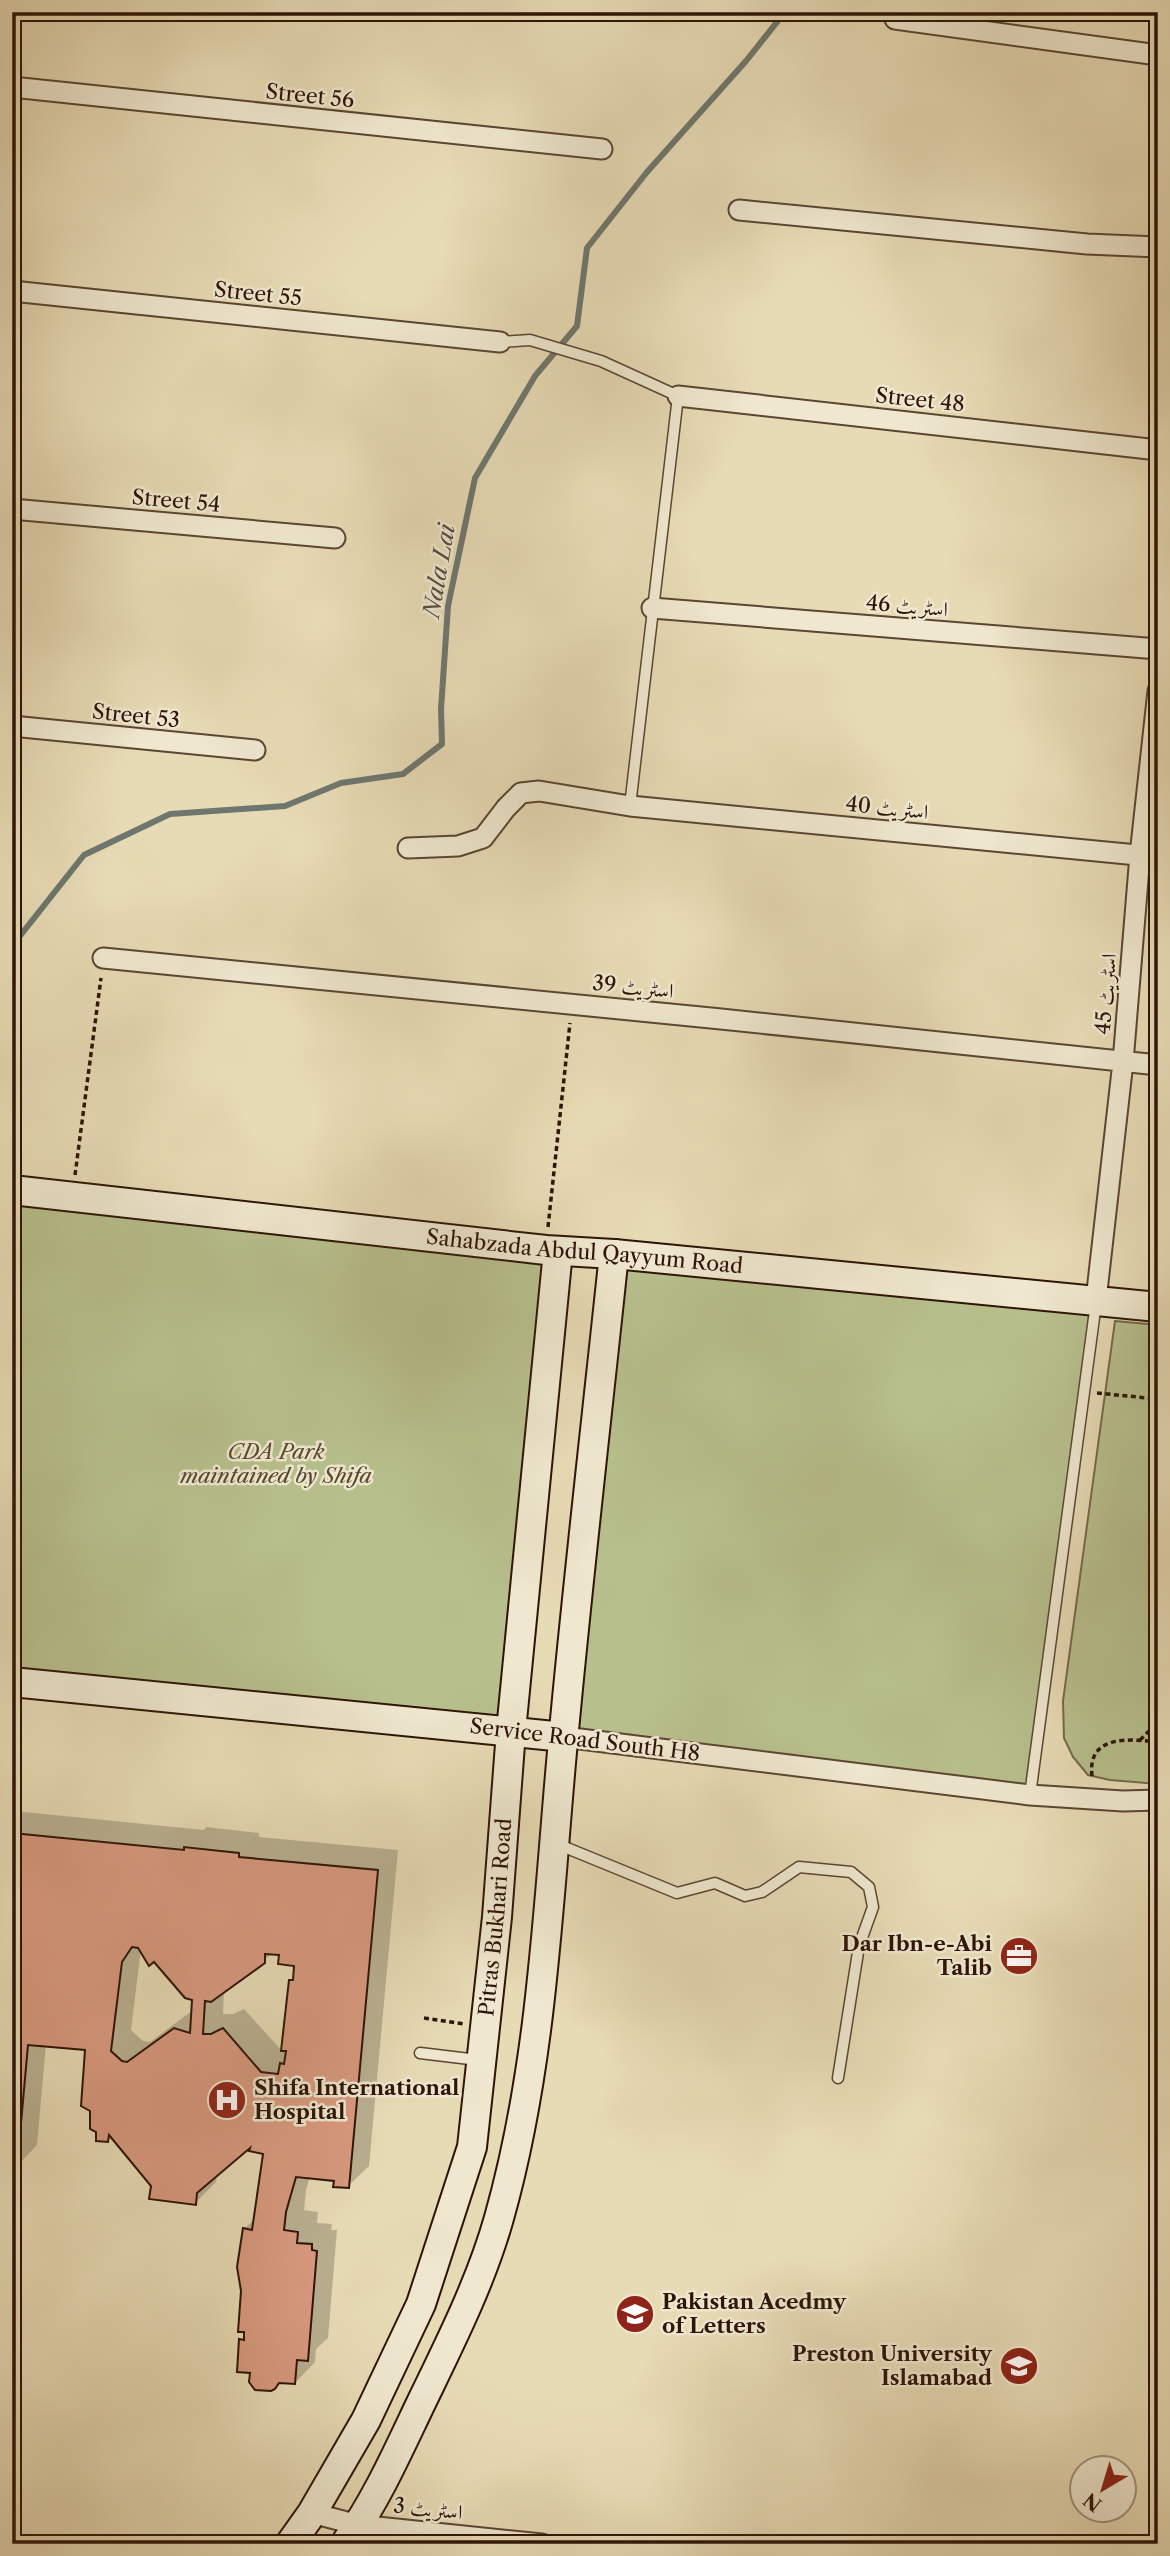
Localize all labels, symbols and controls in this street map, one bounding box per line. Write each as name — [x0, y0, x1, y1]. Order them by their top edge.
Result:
street label: Street 56 — [265, 78, 356, 113]
street label: Street 55 — [213, 276, 303, 311]
street label: Street 48 — [874, 382, 966, 417]
street label: Street 54 — [131, 484, 221, 517]
water label: Nala Lai — [417, 520, 461, 622]
street label: اسٹریٹ 46 — [865, 589, 949, 623]
street label: Street 53 — [91, 698, 181, 733]
street label: اسٹریٹ 40 — [844, 791, 930, 825]
street label: اسٹریٹ 45 — [1090, 952, 1122, 1036]
street label: اسٹریٹ 39 — [591, 970, 675, 1004]
street label: Sahabzada Abdul Qayyum Road — [425, 1224, 744, 1279]
park label: CDA Park maintained by Shifa — [179, 1439, 372, 1488]
street label: Service Road South H8 — [468, 1713, 702, 1766]
street label: Pitras Bukhari Road — [473, 1817, 516, 2018]
place label: Dar Ibn-e-Abi Talib — [842, 1931, 993, 1980]
office icon: Dar Ibn-e-Abi Talib — [998, 1935, 1040, 1977]
place label: Shifa International Hospital — [254, 2075, 459, 2124]
hospital icon: Shifa International Hospital — [206, 2079, 248, 2121]
place label: Pakistan Acedmy of Letters — [662, 2289, 847, 2338]
school or university icon: Pakistan Acedmy of Letters — [614, 2293, 656, 2335]
place label: Preston University Islamabad — [792, 2341, 993, 2390]
school or university icon: Preston University Islamabad — [998, 2345, 1040, 2387]
north arrow — [1068, 2454, 1138, 2524]
text: N — [1079, 2488, 1106, 2516]
street label: اسٹریٹ 3 — [392, 2492, 464, 2526]

